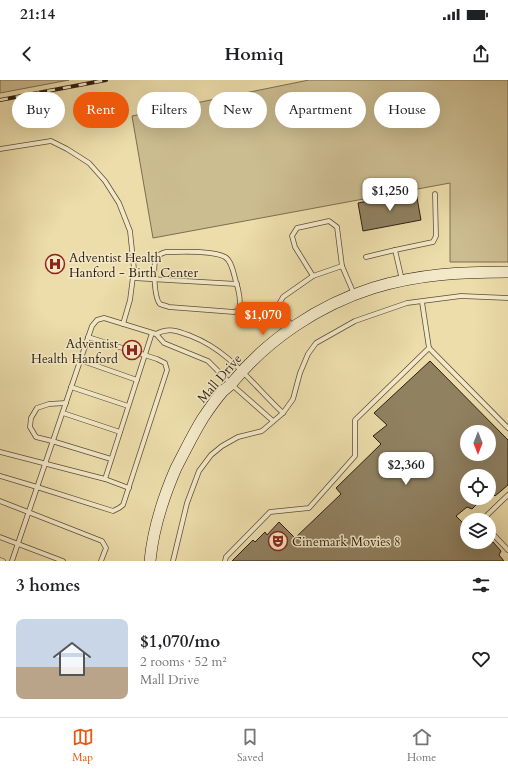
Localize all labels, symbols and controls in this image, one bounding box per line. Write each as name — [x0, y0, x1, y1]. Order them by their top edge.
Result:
text: 21:14 — [20, 4, 55, 24]
text: Homiq — [225, 42, 283, 67]
icon: back — [16, 43, 38, 65]
icon: share — [470, 43, 492, 65]
chip: Buy — [12, 92, 65, 128]
chip: Rent — [73, 92, 129, 128]
chip: Filters — [137, 92, 201, 128]
chip: New — [209, 92, 267, 128]
chip: Apartment — [275, 92, 366, 128]
chip: House — [374, 92, 440, 128]
pin: $1,250 — [357, 178, 423, 212]
text: $1,250 — [371, 182, 409, 200]
place label: Adventist Health Hanford - Birth Center — [69, 249, 199, 282]
hospital icon: Adventist Health Hanford - Birth Center — [44, 253, 66, 275]
pin: $1,070 — [230, 302, 296, 336]
text: $1,070 — [244, 306, 282, 324]
place label: Adventist Health Hanford — [31, 335, 118, 368]
hospital icon: Adventist Health Hanford — [121, 339, 143, 361]
street label: Mall Drive — [193, 350, 246, 407]
north arrow — [460, 425, 496, 461]
map controls — [460, 425, 496, 549]
pin: $2,360 — [373, 452, 439, 486]
text: $2,360 — [387, 456, 425, 474]
button: locate — [460, 469, 496, 505]
button: layers — [460, 513, 496, 549]
theatre icon: Cinemark Movies 8 — [267, 530, 289, 552]
place label: Cinemark Movies 8 — [292, 533, 401, 551]
text: 3 homes — [16, 574, 80, 597]
icon: filters — [470, 574, 492, 596]
text: $1,070/mo — [140, 630, 220, 653]
icon: home — [48, 635, 96, 683]
icon: heart — [470, 648, 492, 670]
text: 2 rooms · 52 m² — [140, 653, 227, 671]
text: Mall Drive — [140, 671, 199, 689]
tab: Map — [72, 726, 94, 765]
tab: Saved — [237, 726, 264, 765]
tab: Home — [407, 726, 436, 765]

